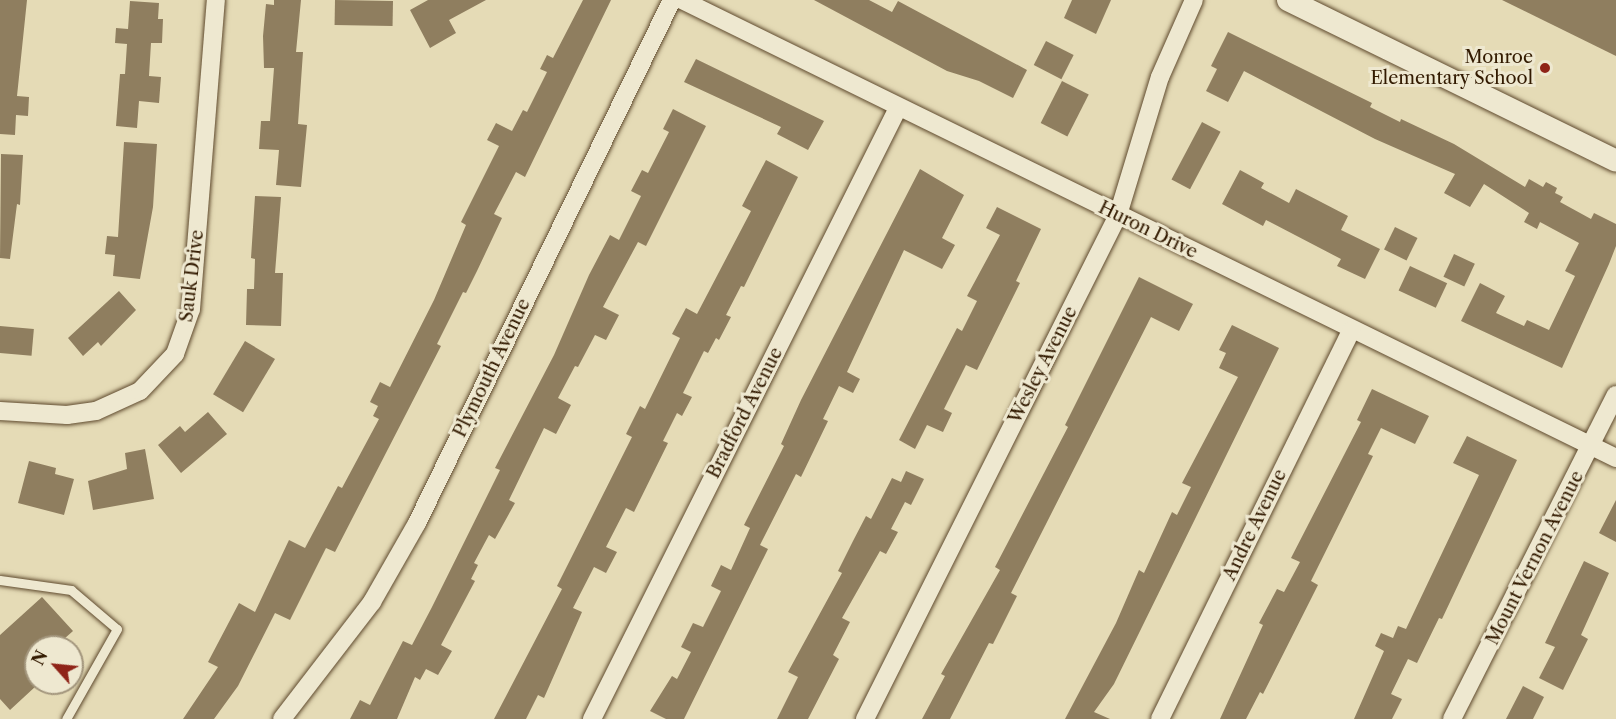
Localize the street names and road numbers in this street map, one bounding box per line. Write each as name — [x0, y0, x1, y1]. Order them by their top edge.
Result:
street label: Huron Drive — [1095, 197, 1201, 263]
street label: Sauk Drive — [176, 228, 208, 324]
street label: Plymouth Avenue — [449, 295, 535, 441]
street label: Wesley Avenue — [1004, 302, 1082, 428]
street label: Bradford Avenue — [703, 344, 787, 482]
street label: Andre Avenue — [1219, 466, 1291, 584]
street label: Mount Vernon Avenue — [1481, 467, 1589, 649]

